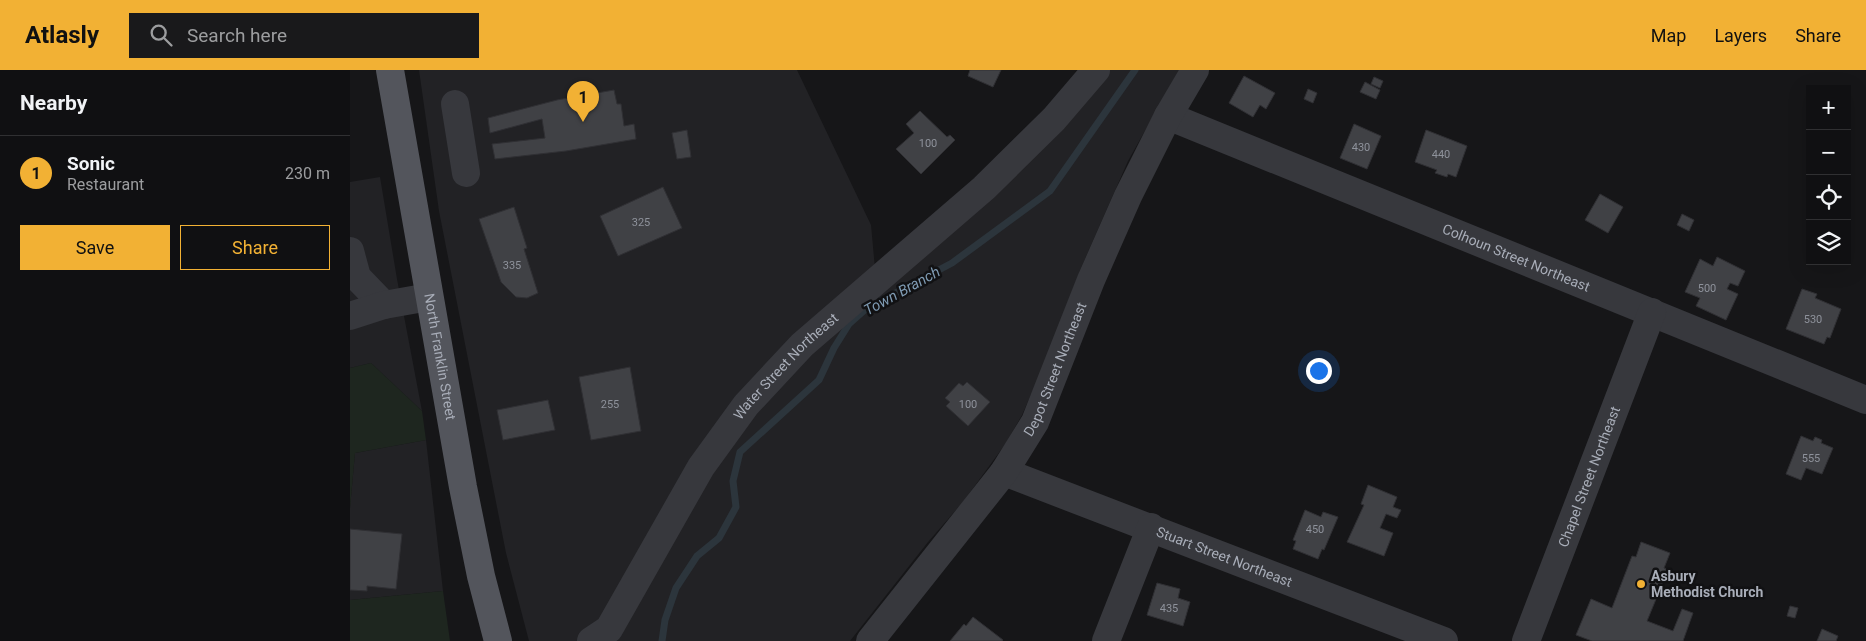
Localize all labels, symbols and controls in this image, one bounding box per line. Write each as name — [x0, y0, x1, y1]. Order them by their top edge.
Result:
search box — [129, 13, 479, 58]
text: Atlasly — [25, 21, 99, 49]
icon: search — [147, 21, 175, 49]
text: Search here — [187, 24, 287, 47]
text: Map — [1651, 25, 1686, 46]
text: Layers — [1714, 25, 1767, 46]
text: Share — [1795, 25, 1841, 46]
pin: 1 — [567, 81, 599, 122]
map controls — [1806, 85, 1851, 265]
button: + — [1806, 85, 1851, 130]
text: Nearby — [20, 91, 87, 115]
button: − — [1806, 130, 1851, 175]
house number: 100 — [919, 137, 937, 150]
house number: 430 — [1352, 141, 1370, 154]
house number: 440 — [1432, 148, 1450, 161]
text: Sonic — [67, 152, 115, 175]
text: 1 — [31, 164, 41, 183]
text: 230 m — [285, 164, 330, 183]
text: Restaurant — [67, 175, 144, 194]
button: locate — [1806, 175, 1851, 220]
house number: 325 — [632, 216, 650, 229]
button: layers — [1806, 220, 1851, 265]
street label: Colhoun Street Northeast — [1440, 221, 1593, 295]
button: Save — [20, 225, 170, 270]
button: Share — [180, 225, 330, 270]
house number: 335 — [503, 259, 521, 272]
water label: Town Branch — [861, 263, 943, 319]
house number: 500 — [1698, 282, 1716, 295]
street label: North Franklin Street — [421, 292, 459, 422]
street label: Depot Street Northeast — [1020, 299, 1090, 439]
street label: Water Street Northeast — [730, 309, 841, 423]
house number: 530 — [1804, 313, 1822, 326]
your location — [1306, 358, 1332, 384]
house number: 255 — [601, 398, 619, 411]
house number: 100 — [959, 398, 977, 411]
street label: Chapel Street Northeast — [1555, 404, 1623, 549]
house number: 555 — [1802, 452, 1820, 465]
street label: Stuart Street Northeast — [1154, 523, 1295, 590]
house number: 450 — [1306, 523, 1324, 536]
place label: Asbury Methodist Church — [1651, 568, 1763, 600]
marker: Asbury Methodist Church — [1635, 578, 1647, 590]
house number: 435 — [1160, 602, 1178, 615]

